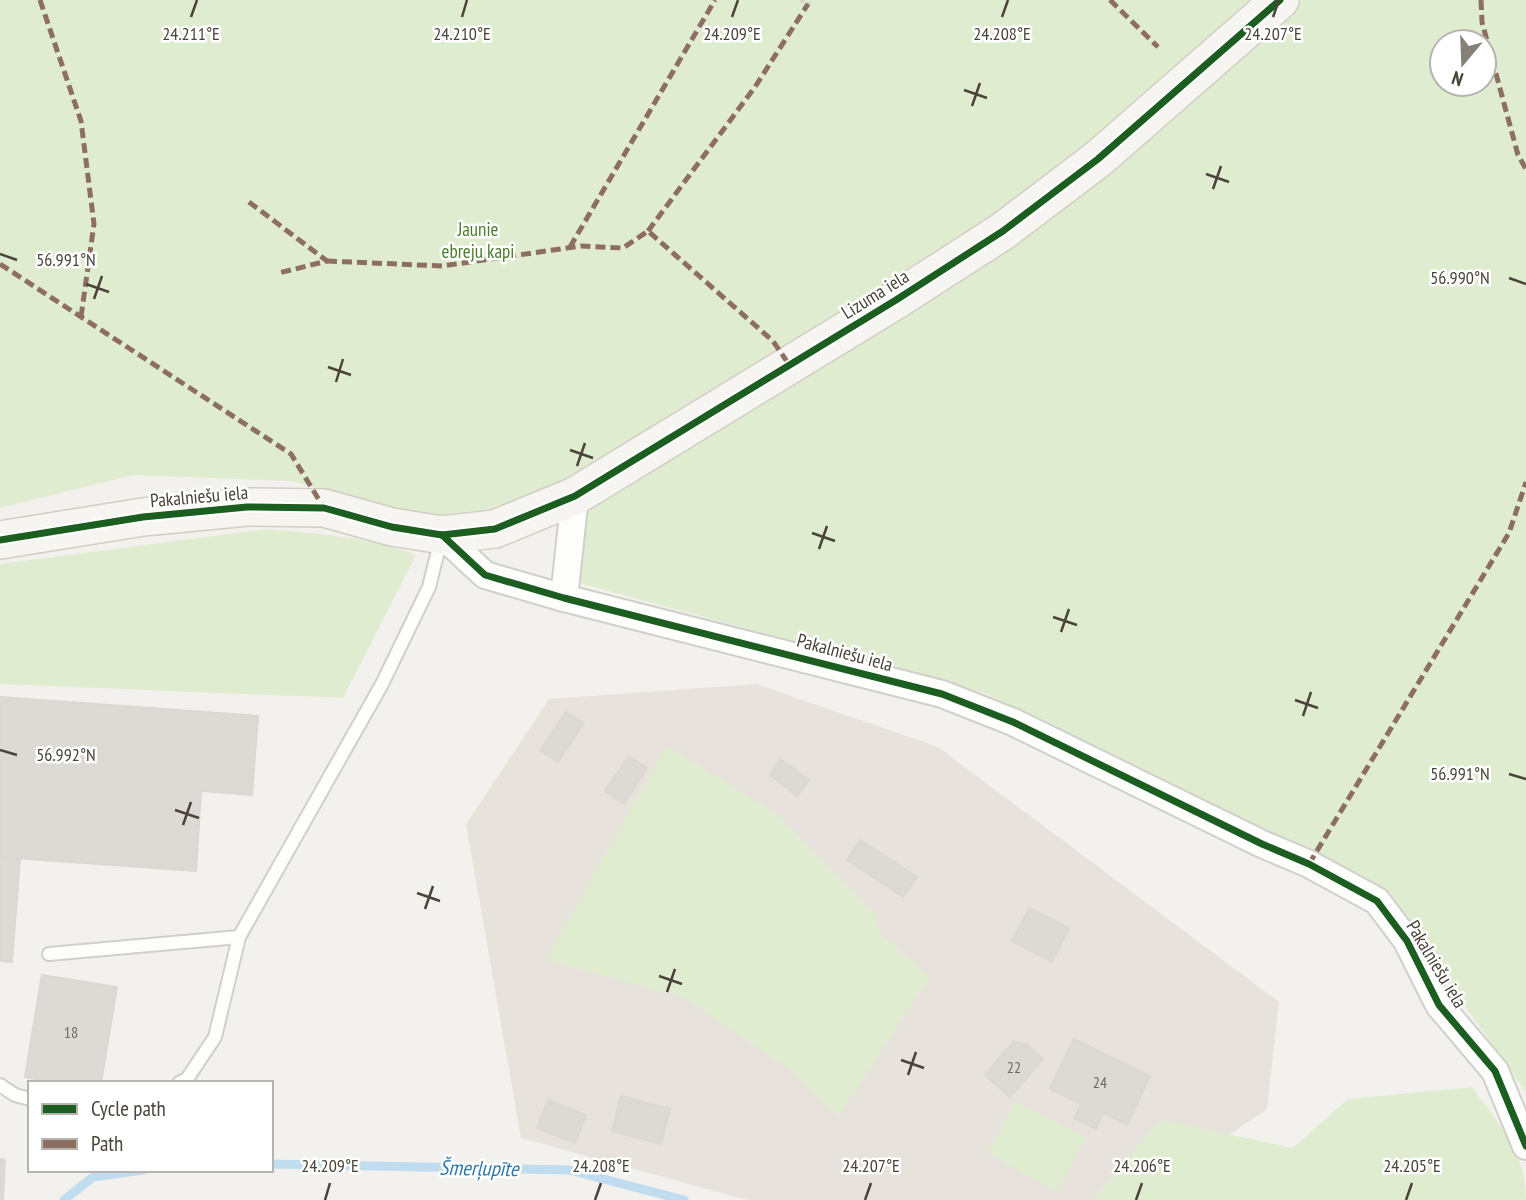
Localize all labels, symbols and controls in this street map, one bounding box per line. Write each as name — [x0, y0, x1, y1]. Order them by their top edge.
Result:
text: 24.211°E — [162, 22, 220, 45]
text: 24.210°E — [433, 22, 491, 45]
text: 24.209°E — [703, 22, 761, 45]
text: 24.208°E — [973, 22, 1031, 45]
text: 24.207°E — [1244, 22, 1302, 45]
north arrow — [1428, 28, 1498, 98]
text: N — [1449, 66, 1466, 92]
park label: Jaunie ebreju kapi — [442, 217, 514, 263]
text: 56.991°N — [36, 248, 96, 271]
street label: Lizuma iela — [837, 264, 913, 324]
text: 56.990°N — [1430, 266, 1490, 289]
street label: Pakalniešu iela — [149, 480, 249, 512]
street label: Pakalniešu iela — [795, 628, 895, 676]
text: 56.992°N — [36, 743, 96, 766]
text: 56.991°N — [1430, 762, 1490, 785]
street label: Pakalniešu iela — [1401, 916, 1473, 1012]
house number: 18 — [64, 1022, 78, 1042]
house number: 22 — [1007, 1057, 1021, 1077]
house number: 24 — [1093, 1072, 1107, 1092]
legend — [28, 1081, 273, 1172]
text: Cycle path — [91, 1095, 166, 1122]
text: Path — [91, 1130, 123, 1157]
text: 24.209°E — [301, 1154, 359, 1177]
water label: Šmerļupīte — [439, 1154, 520, 1182]
text: 24.208°E — [572, 1154, 630, 1177]
text: 24.207°E — [842, 1154, 900, 1177]
text: 24.206°E — [1113, 1154, 1171, 1177]
text: 24.205°E — [1383, 1154, 1441, 1177]

